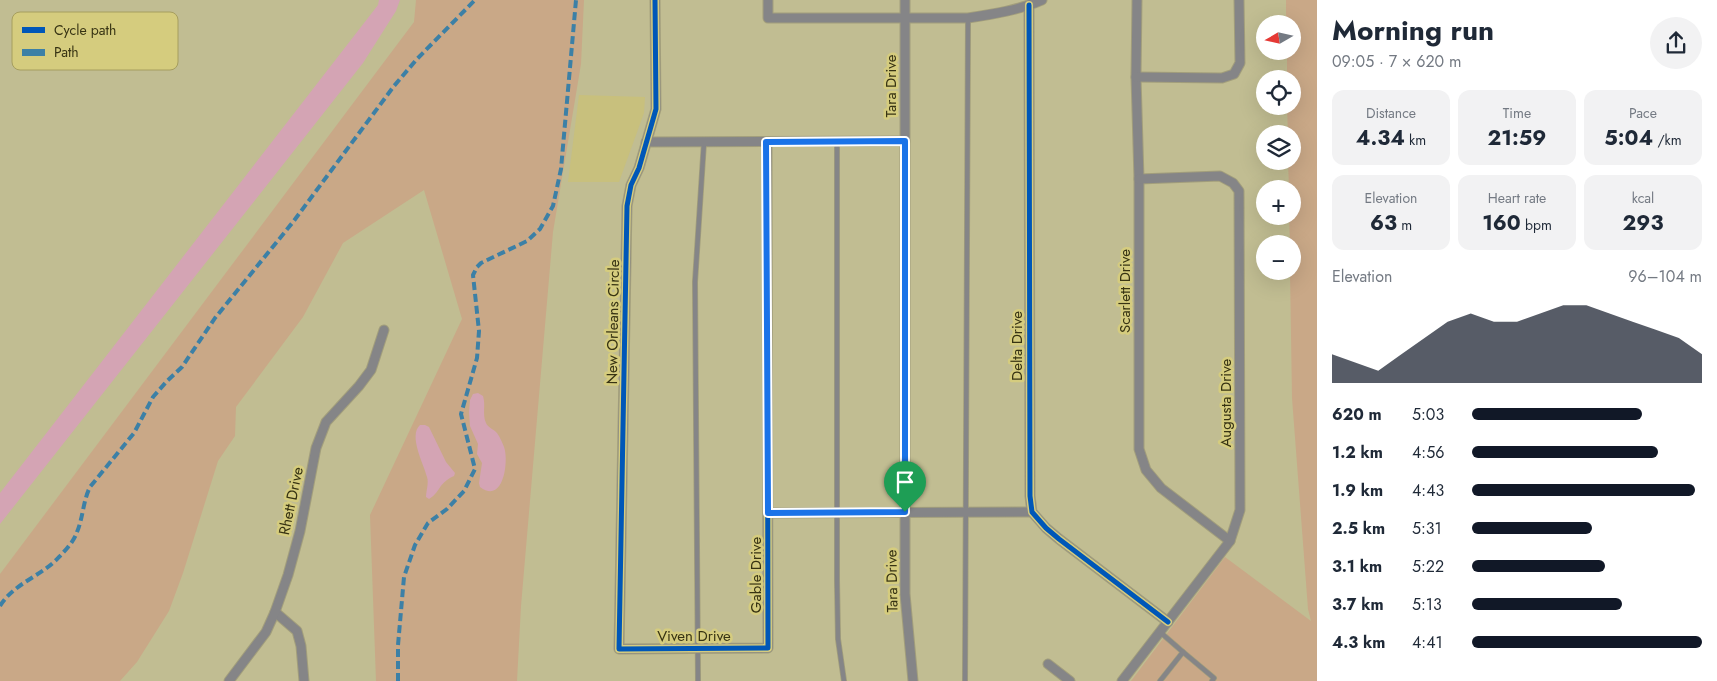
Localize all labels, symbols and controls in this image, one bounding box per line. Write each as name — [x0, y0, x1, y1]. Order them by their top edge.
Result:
text: Morning run — [1332, 10, 1494, 51]
legend — [12, 12, 178, 70]
north arrow — [1256, 15, 1301, 60]
map controls — [1256, 15, 1301, 280]
button: share — [1650, 17, 1702, 69]
text: Cycle path — [54, 20, 116, 40]
text: Path — [54, 42, 79, 62]
text: 09:05 · 7 × 620 m — [1332, 50, 1461, 73]
street label: Tara Drive — [880, 54, 902, 117]
button: locate — [1256, 70, 1301, 115]
text: Distance — [1366, 103, 1416, 123]
text: Time — [1503, 103, 1531, 123]
text: Pace — [1629, 103, 1657, 123]
text: 4.34 — [1356, 123, 1405, 153]
text: 21:59 — [1488, 123, 1546, 153]
text: 5:04 — [1604, 123, 1653, 153]
button: layers — [1256, 125, 1301, 170]
text: km — [1405, 130, 1426, 150]
text: /km — [1653, 130, 1682, 150]
button: + — [1256, 180, 1301, 225]
text: Elevation — [1365, 188, 1417, 208]
text: Heart rate — [1488, 188, 1546, 208]
text: kcal — [1632, 188, 1654, 208]
text: 63 — [1370, 208, 1397, 238]
text: 160 — [1482, 208, 1521, 238]
text: 293 — [1623, 208, 1663, 238]
text: m — [1397, 215, 1412, 235]
text: bpm — [1521, 215, 1552, 235]
button: − — [1256, 235, 1301, 280]
street label: Scarlett Drive — [1114, 249, 1136, 333]
street label: New Orleans Circle — [601, 259, 625, 385]
text: Elevation — [1332, 265, 1392, 288]
text: 96–104 m — [1628, 265, 1702, 288]
street label: Delta Drive — [1006, 311, 1028, 381]
street label: Augusta Drive — [1215, 358, 1237, 447]
text: 620 m — [1332, 403, 1382, 426]
text: 5:03 — [1412, 403, 1444, 426]
text: 1.2 km — [1332, 441, 1383, 464]
text: 4:56 — [1412, 441, 1444, 464]
pin — [884, 461, 926, 512]
street label: Rhett Drive — [273, 465, 309, 537]
icon: arrive — [891, 468, 919, 496]
text: 1.9 km — [1332, 479, 1383, 502]
text: 4:43 — [1412, 479, 1444, 502]
text: 2.5 km — [1332, 517, 1385, 540]
text: 5:31 — [1412, 517, 1442, 540]
street label: Gable Drive — [745, 537, 767, 613]
street label: Tara Drive — [880, 549, 904, 613]
text: 3.1 km — [1332, 555, 1382, 578]
text: 5:22 — [1412, 555, 1444, 578]
text: 3.7 km — [1332, 593, 1384, 616]
text: 5:13 — [1412, 593, 1442, 616]
street label: Viven Drive — [657, 625, 731, 647]
text: 4.3 km — [1332, 631, 1385, 654]
text: 4:41 — [1412, 631, 1443, 654]

